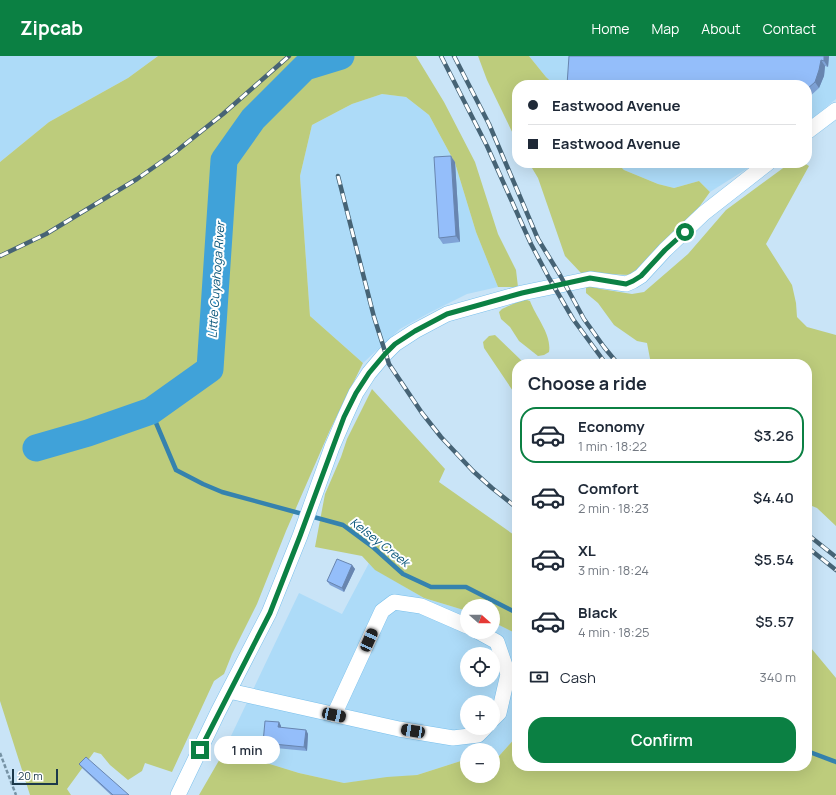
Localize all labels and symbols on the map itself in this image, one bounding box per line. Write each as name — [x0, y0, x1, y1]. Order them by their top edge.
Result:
water label: Little Cuyahoga River — [203, 220, 229, 339]
route start — [676, 223, 694, 241]
water label: Kelsey Creek — [347, 513, 415, 572]
north arrow — [460, 599, 500, 639]
car — [359, 627, 379, 653]
car — [321, 707, 347, 723]
car — [400, 723, 426, 739]
callout: 1 min — [214, 736, 280, 764]
route end — [191, 741, 209, 759]
scale bar — [12, 767, 58, 786]

